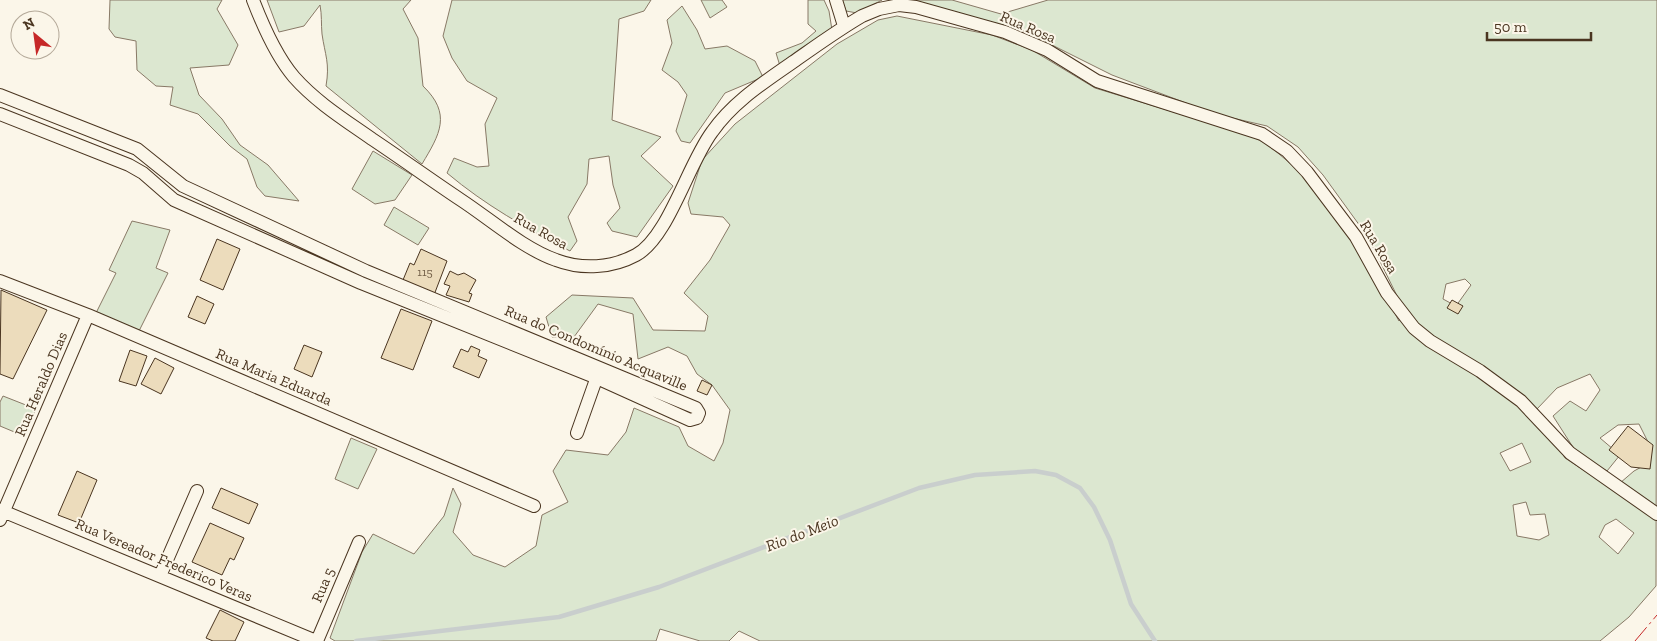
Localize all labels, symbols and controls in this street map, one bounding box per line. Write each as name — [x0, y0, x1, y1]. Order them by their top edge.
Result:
street label: Rua Rosa — [997, 7, 1059, 47]
north arrow — [10, 10, 60, 60]
scale bar — [1487, 10, 1591, 42]
text: N — [20, 14, 38, 34]
text: 50 m — [1494, 18, 1527, 36]
street label: Rua Rosa — [511, 209, 571, 253]
street label: Rua Rosa — [1356, 217, 1402, 277]
house number: 115 — [417, 265, 433, 279]
street label: Rua do Condomínio Acquaville — [502, 301, 690, 395]
street label: Rua Heraldo Dias — [11, 329, 71, 439]
street label: Rua Maria Eduarda — [213, 344, 335, 410]
water label: Rio do Meio — [763, 510, 841, 556]
street label: Rua Vereador Frederico Veras — [73, 514, 255, 606]
street label: Rua 5 — [308, 565, 338, 605]

